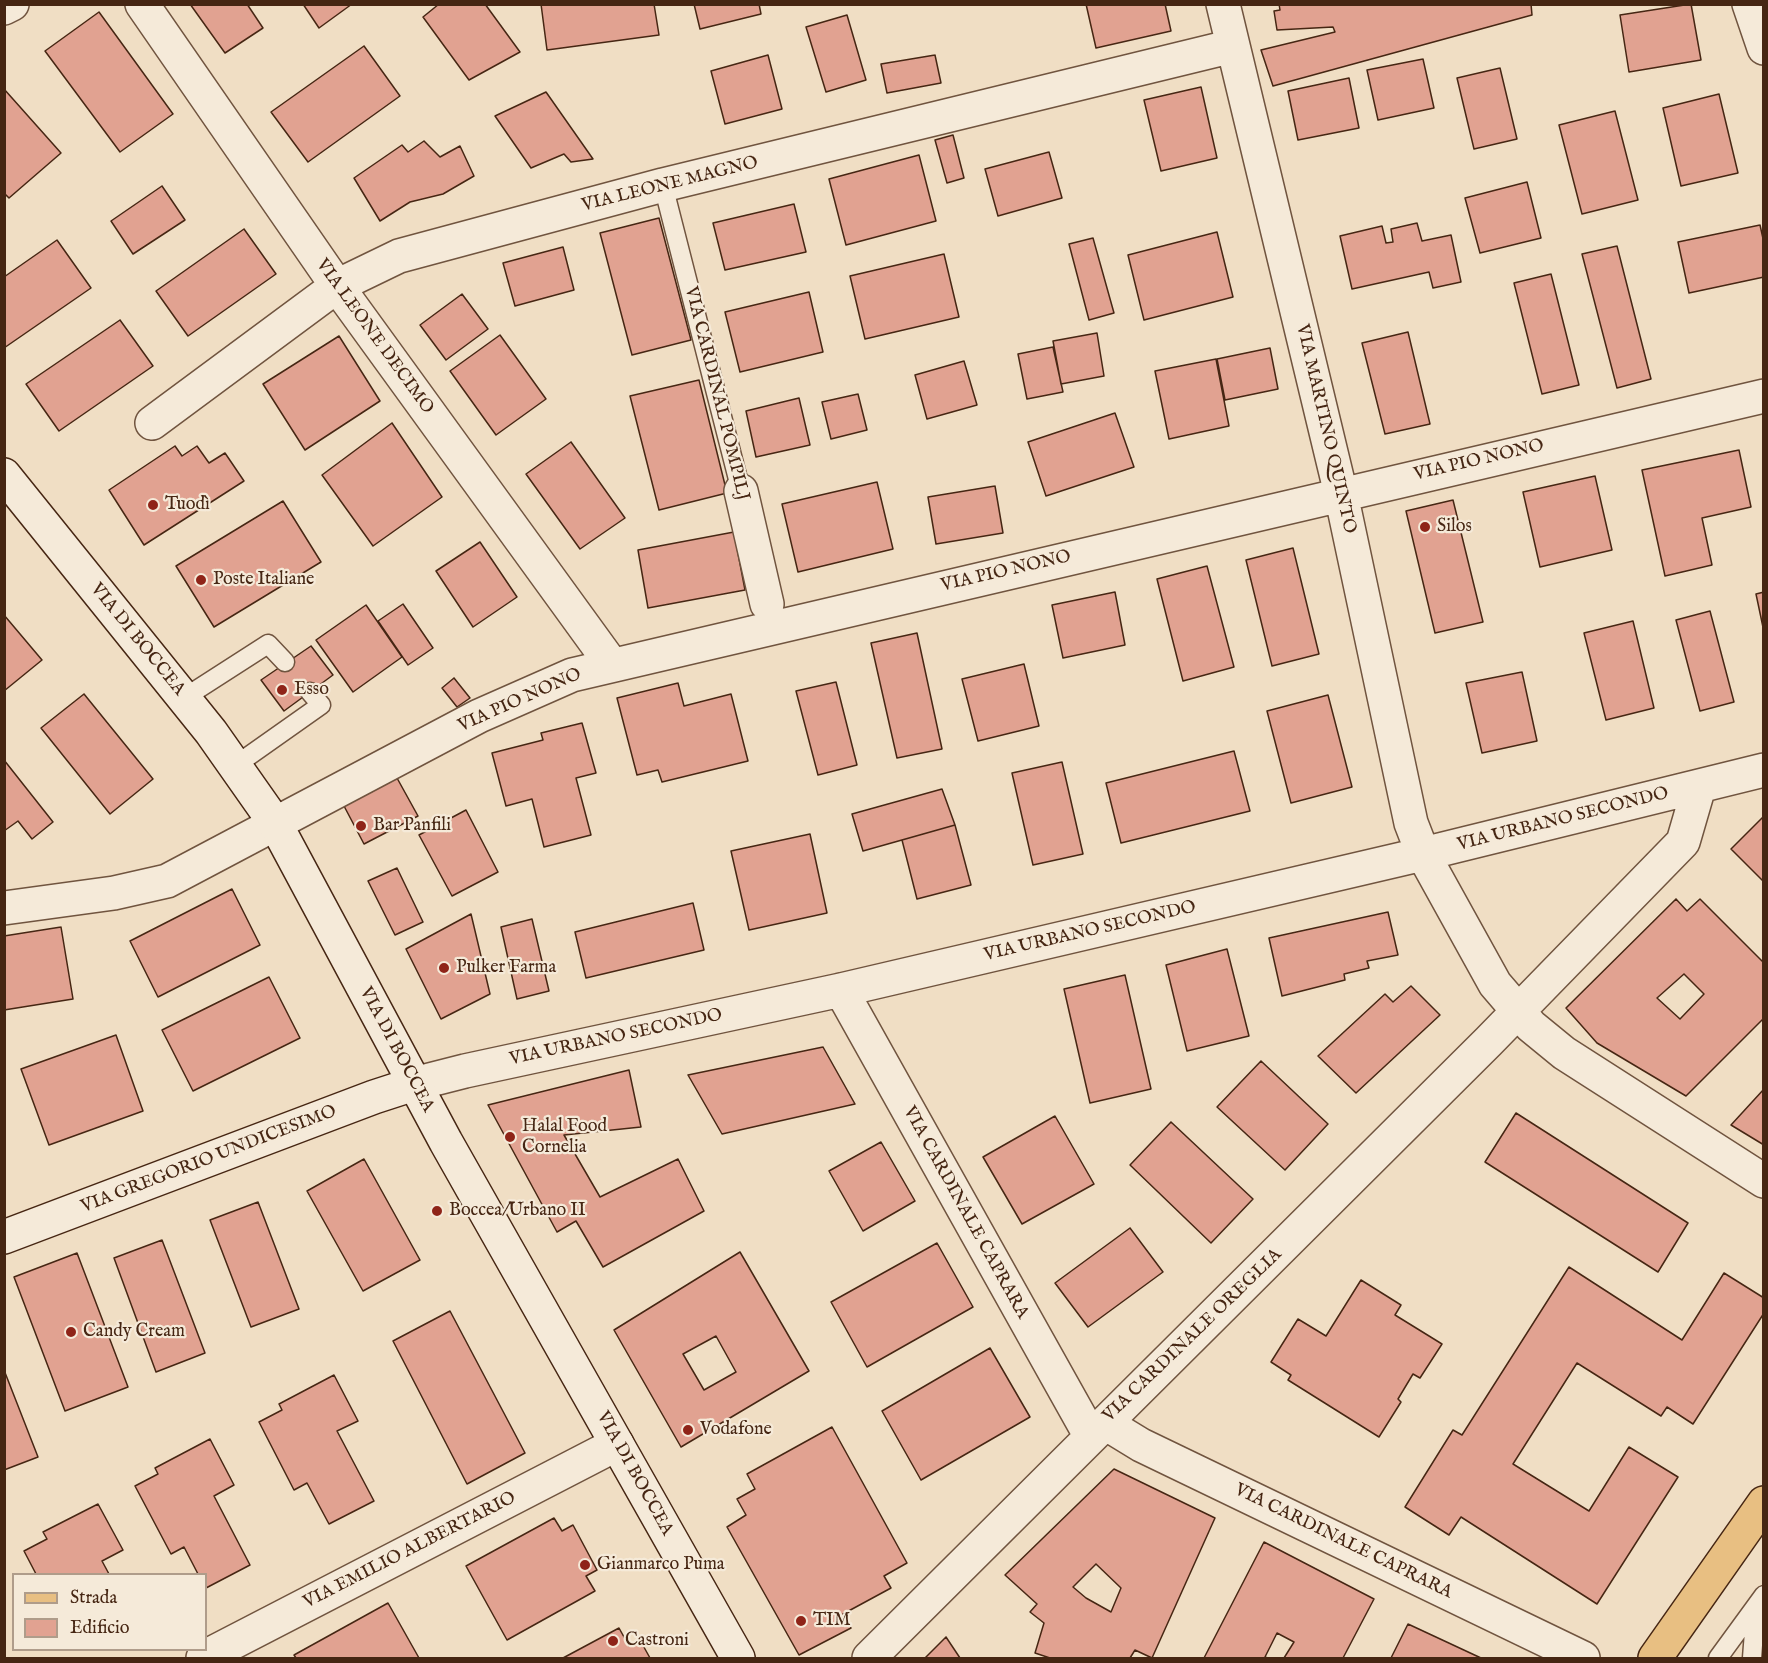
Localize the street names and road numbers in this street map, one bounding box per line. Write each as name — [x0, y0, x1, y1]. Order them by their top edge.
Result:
street label: VIA LEONE MAGNO — [580, 153, 760, 217]
street label: VIA LEONE DECIMO — [310, 255, 438, 419]
street label: VIA CARDINAL POMPILJ — [679, 285, 753, 503]
street label: VIA MARTINO QUINTO — [1290, 322, 1360, 536]
street label: VIA PIO NONO — [1412, 436, 1546, 486]
street label: VIA PIO NONO — [939, 547, 1073, 597]
street label: VIA DI BOCCEA — [85, 579, 189, 701]
street label: VIA PIO NONO — [455, 664, 585, 738]
street label: VIA URBANO SECONDO — [1455, 783, 1671, 857]
street label: VIA URBANO SECONDO — [982, 897, 1198, 967]
street label: VIA DI BOCCEA — [354, 984, 438, 1116]
street label: VIA URBANO SECONDO — [508, 1005, 724, 1071]
street label: VIA GREGORIO UNDICESIMO — [78, 1101, 340, 1219]
street label: VIA CARDINALE CAPRARA — [897, 1103, 1033, 1323]
street label: VIA CARDINALE OREGLIA — [1099, 1245, 1287, 1427]
street label: VIA DI BOCCEA — [591, 1408, 677, 1540]
street label: VIA CARDINALE CAPRARA — [1231, 1480, 1455, 1604]
street label: VIA EMILIO ALBERTARIO — [300, 1488, 520, 1614]

